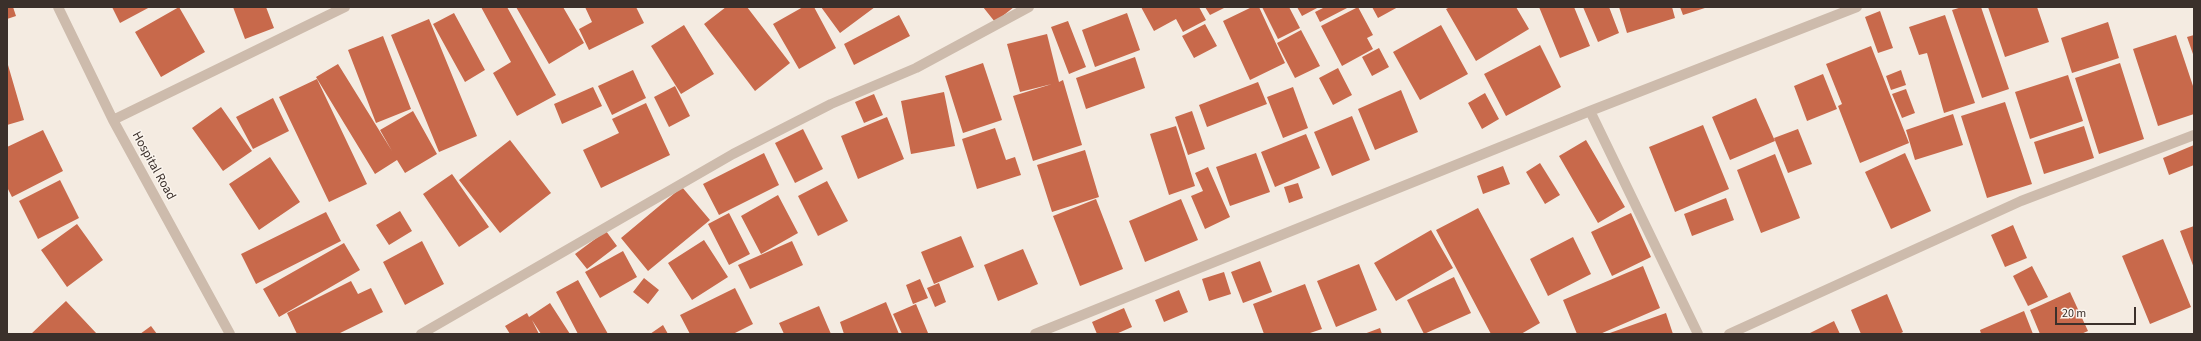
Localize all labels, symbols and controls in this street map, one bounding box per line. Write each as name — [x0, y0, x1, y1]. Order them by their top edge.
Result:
street label: Hospital Road — [128, 129, 178, 203]
scale bar — [2057, 299, 2138, 325]
text: 20 m — [2062, 305, 2086, 322]

